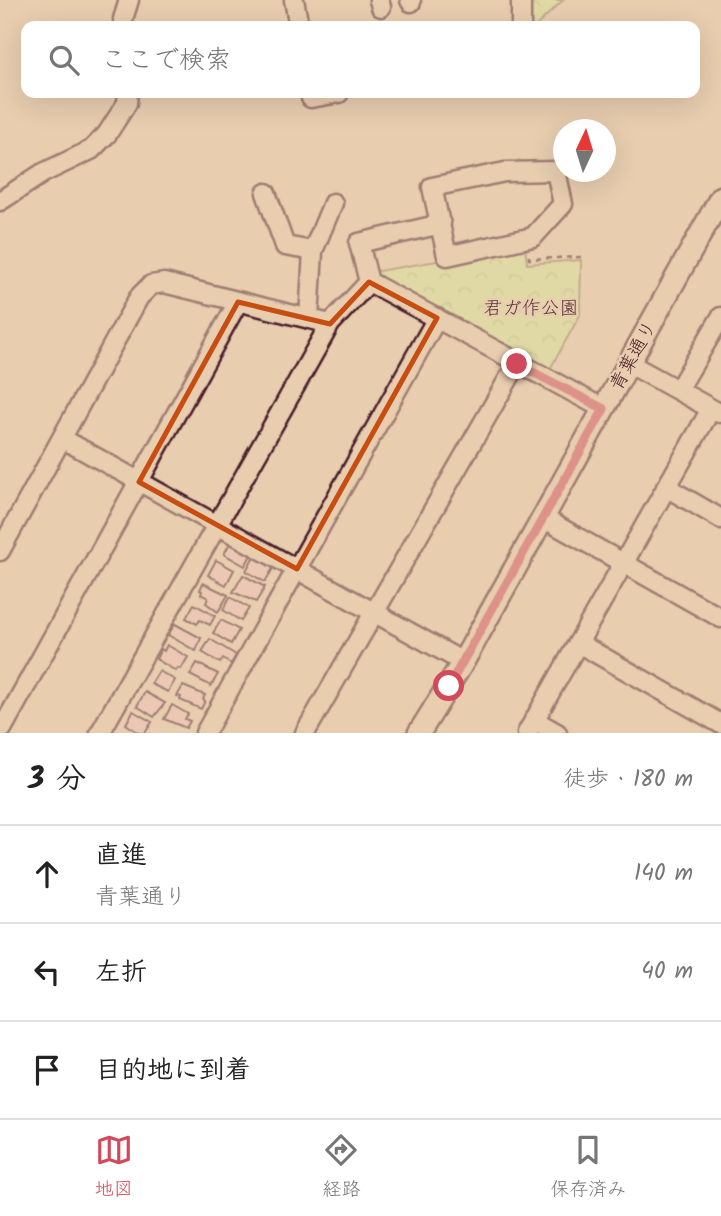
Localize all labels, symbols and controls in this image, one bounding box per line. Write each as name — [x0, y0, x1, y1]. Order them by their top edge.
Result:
search box — [21, 21, 700, 98]
text: ここで検索 — [101, 40, 231, 82]
icon: search — [45, 41, 83, 79]
north arrow — [553, 119, 616, 182]
park label: 君ガ作公園 — [483, 294, 579, 324]
street label: 青葉通り — [602, 315, 666, 397]
route end — [501, 348, 532, 379]
route start — [433, 670, 464, 701]
text: 3 分 — [28, 756, 86, 804]
text: 徒歩 · 180 m — [563, 762, 693, 798]
text: 直進 — [95, 835, 147, 877]
icon: ahead — [28, 855, 66, 893]
text: 140 m — [634, 856, 693, 892]
text: 青葉通り — [95, 880, 187, 916]
text: 左折 — [95, 952, 147, 994]
icon: left — [28, 953, 66, 991]
text: 40 m — [641, 954, 693, 990]
text: 目的地に到着 — [95, 1050, 251, 1092]
icon: arrive — [28, 1051, 66, 1089]
tab: 地図 — [95, 1131, 133, 1205]
tab: 経路 — [322, 1131, 360, 1205]
tab: 保存済み — [550, 1131, 626, 1205]

